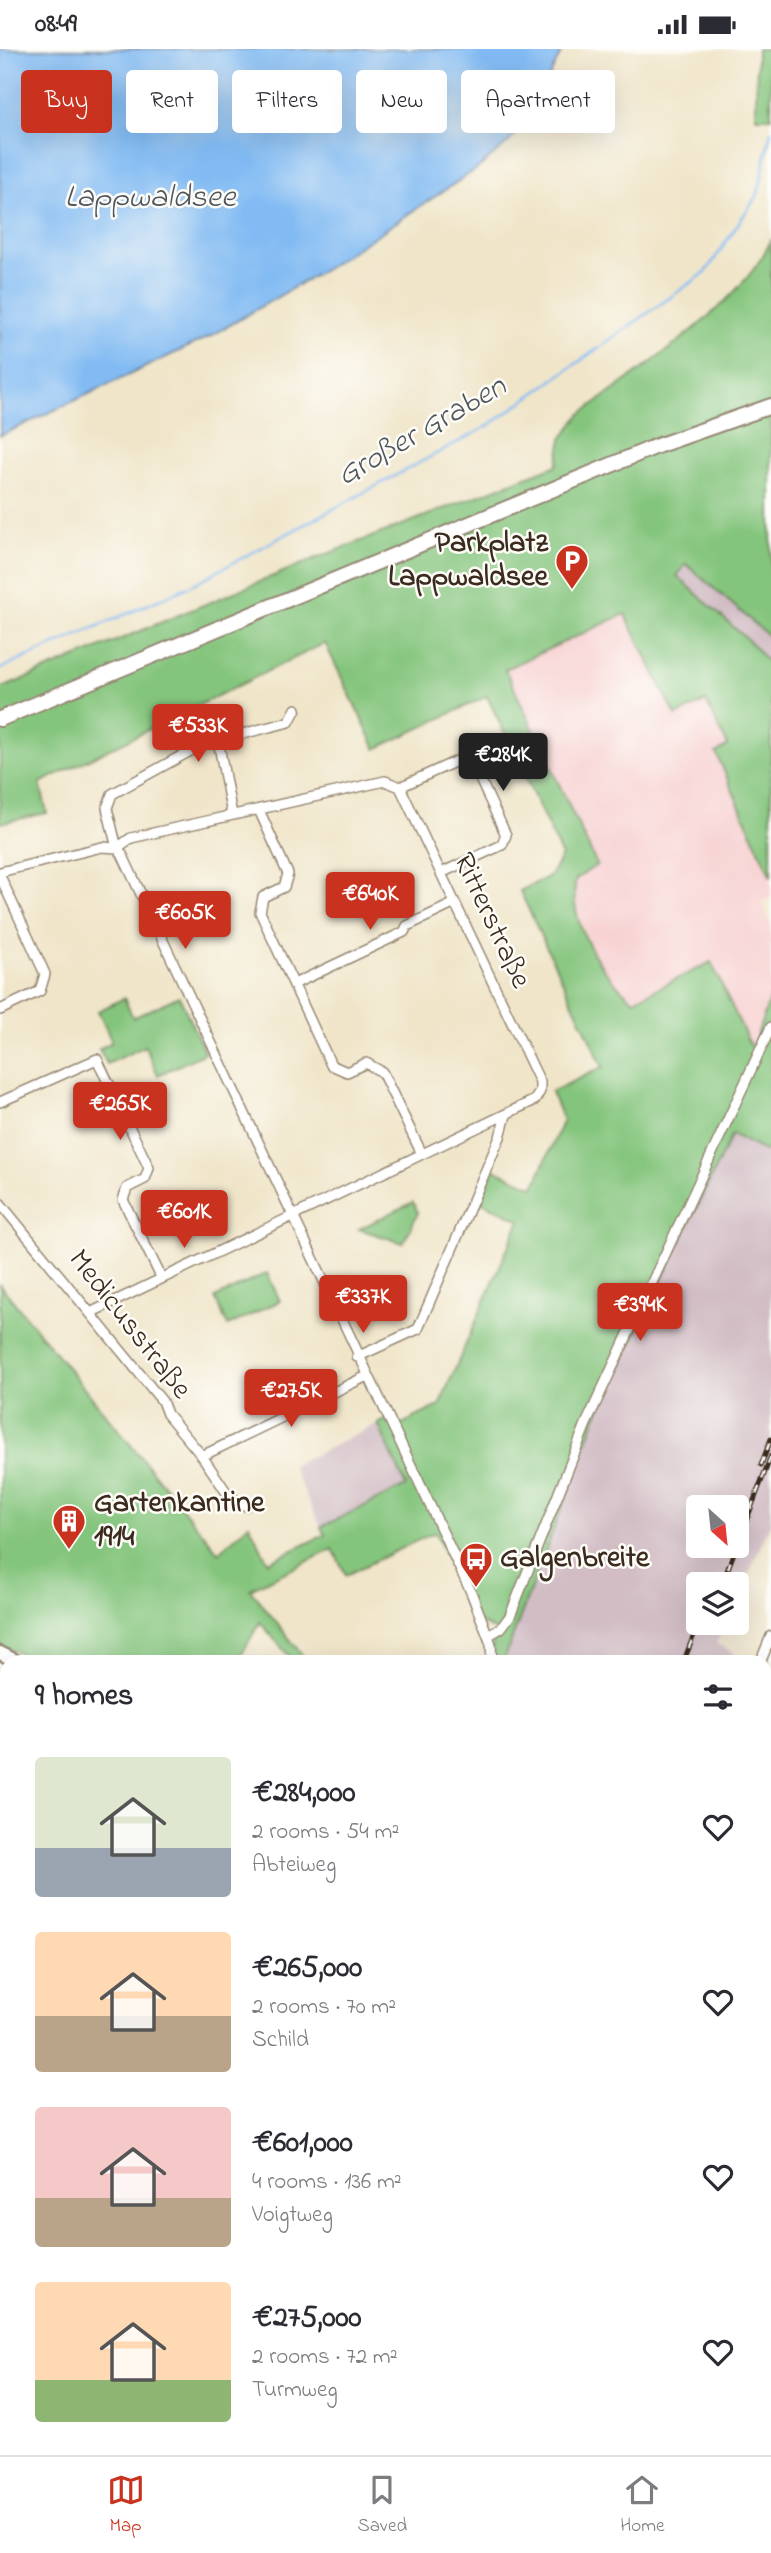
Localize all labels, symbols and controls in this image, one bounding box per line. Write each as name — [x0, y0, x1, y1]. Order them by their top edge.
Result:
text: 08:49 — [35, 6, 77, 44]
chip: Buy — [21, 70, 112, 133]
chip: Rent — [126, 70, 218, 133]
chip: Filters — [232, 70, 342, 133]
chip: New — [356, 70, 447, 133]
chip: Apartment — [461, 70, 615, 133]
water label: Lappwaldsee — [65, 175, 237, 222]
water label: Großer Graben — [328, 364, 517, 500]
place label: Parkplatz Lappwaldsee — [388, 522, 550, 600]
parking icon: Parkplatz Lappwaldsee — [553, 542, 591, 591]
pin: €533K — [149, 705, 247, 764]
text: €533K — [168, 710, 228, 743]
pin: €284K — [454, 733, 552, 793]
text: €284K — [475, 739, 531, 772]
street label: Ritterstraße — [440, 846, 542, 996]
pin: €640K — [321, 873, 419, 932]
text: €640K — [342, 878, 398, 911]
pin: €605K — [136, 891, 234, 951]
text: €605K — [155, 897, 215, 930]
pin: €265K — [71, 1083, 169, 1142]
text: €265K — [89, 1088, 151, 1121]
pin: €601K — [135, 1191, 233, 1250]
text: €601K — [157, 1196, 211, 1229]
street label: Medicusstraße — [56, 1241, 202, 1410]
pin: €337K — [314, 1275, 412, 1335]
text: €337K — [335, 1281, 391, 1314]
pin: €394K — [591, 1283, 689, 1343]
text: €394K — [613, 1289, 667, 1322]
pin: €275K — [242, 1369, 340, 1429]
text: €275K — [260, 1375, 322, 1408]
place label: Gartenkantine 1914 — [94, 1482, 266, 1560]
north arrow — [686, 1495, 749, 1557]
map controls — [686, 1495, 749, 1635]
building icon: Gartenkantine 1914 — [50, 1502, 88, 1551]
place label: Galgenbreite — [500, 1537, 651, 1582]
bus stop icon: Galgenbreite — [457, 1540, 495, 1589]
button: layers — [686, 1572, 749, 1635]
text: 9 homes — [35, 1675, 133, 1719]
icon: filters — [699, 1678, 737, 1716]
text: €284,000 — [252, 1772, 355, 1816]
icon: home — [91, 1785, 175, 1869]
icon: heart — [699, 1808, 737, 1846]
text: 2 rooms · 54 m² — [252, 1816, 399, 1849]
text: Abteiweg — [252, 1849, 336, 1882]
text: €265,000 — [252, 1947, 362, 1991]
icon: home — [91, 1960, 175, 2044]
icon: heart — [699, 1983, 737, 2021]
text: 2 rooms · 70 m² — [252, 1991, 396, 2024]
text: Schild — [252, 2024, 309, 2057]
text: €601,000 — [252, 2122, 353, 2166]
icon: home — [91, 2135, 175, 2219]
icon: heart — [699, 2158, 737, 2196]
text: 4 rooms · 136 m² — [252, 2166, 402, 2199]
text: Voigtweg — [252, 2199, 333, 2232]
text: €275,000 — [252, 2297, 361, 2341]
icon: home — [91, 2310, 175, 2394]
icon: heart — [699, 2333, 737, 2371]
text: 2 rooms · 72 m² — [252, 2341, 398, 2374]
text: Turmweg — [252, 2374, 338, 2407]
tab: Map — [107, 2471, 145, 2540]
tab: Saved — [358, 2471, 407, 2540]
tab: Home — [620, 2471, 664, 2540]

